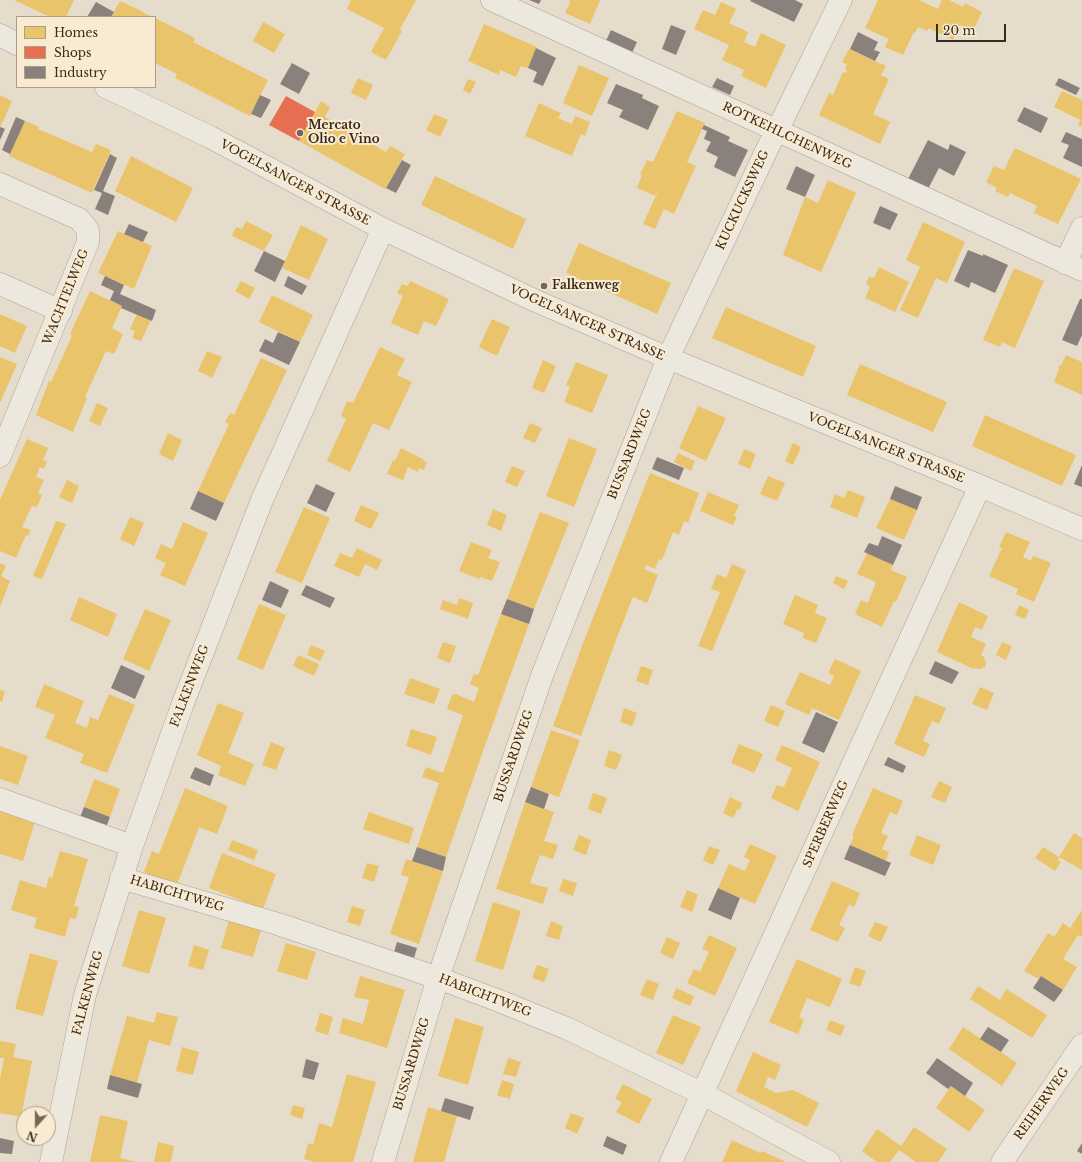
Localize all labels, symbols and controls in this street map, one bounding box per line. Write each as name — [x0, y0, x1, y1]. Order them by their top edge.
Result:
legend — [16, 16, 156, 88]
scale bar — [938, 16, 1008, 42]
text: 20 m — [943, 23, 975, 38]
text: Homes — [54, 25, 98, 40]
text: Shops — [54, 45, 91, 60]
text: Industry — [54, 65, 107, 80]
street label: ROTKEHLCHENWEG — [720, 100, 854, 172]
place label: Mercato Olio e Vino — [308, 119, 380, 147]
marker: Mercato Olio e Vino — [295, 128, 305, 138]
street label: VOGELSANGER STRASSE — [217, 137, 373, 229]
street label: KUCKUCKSWEG — [714, 148, 772, 252]
street label: WACHTELWEG — [40, 247, 92, 347]
place label: Falkenweg — [552, 279, 619, 293]
marker: Falkenweg — [539, 281, 549, 291]
street label: VOGELSANGER STRASSE — [507, 282, 667, 364]
street label: BUSSARDWEG — [605, 406, 655, 502]
street label: VOGELSANGER STRASSE — [805, 410, 967, 486]
street label: FALKENWEG — [168, 643, 212, 729]
street label: BUSSARDWEG — [491, 708, 537, 804]
street label: SPERBERWEG — [800, 778, 852, 870]
street label: HABICHTWEG — [128, 873, 226, 915]
street label: FALKENWEG — [70, 949, 106, 1037]
street label: HABICHTWEG — [437, 972, 533, 1020]
street label: BUSSARDWEG — [391, 1016, 433, 1112]
street label: REIHERWEG — [1012, 1065, 1072, 1143]
north arrow — [16, 1106, 56, 1146]
text: N — [25, 1128, 39, 1145]

